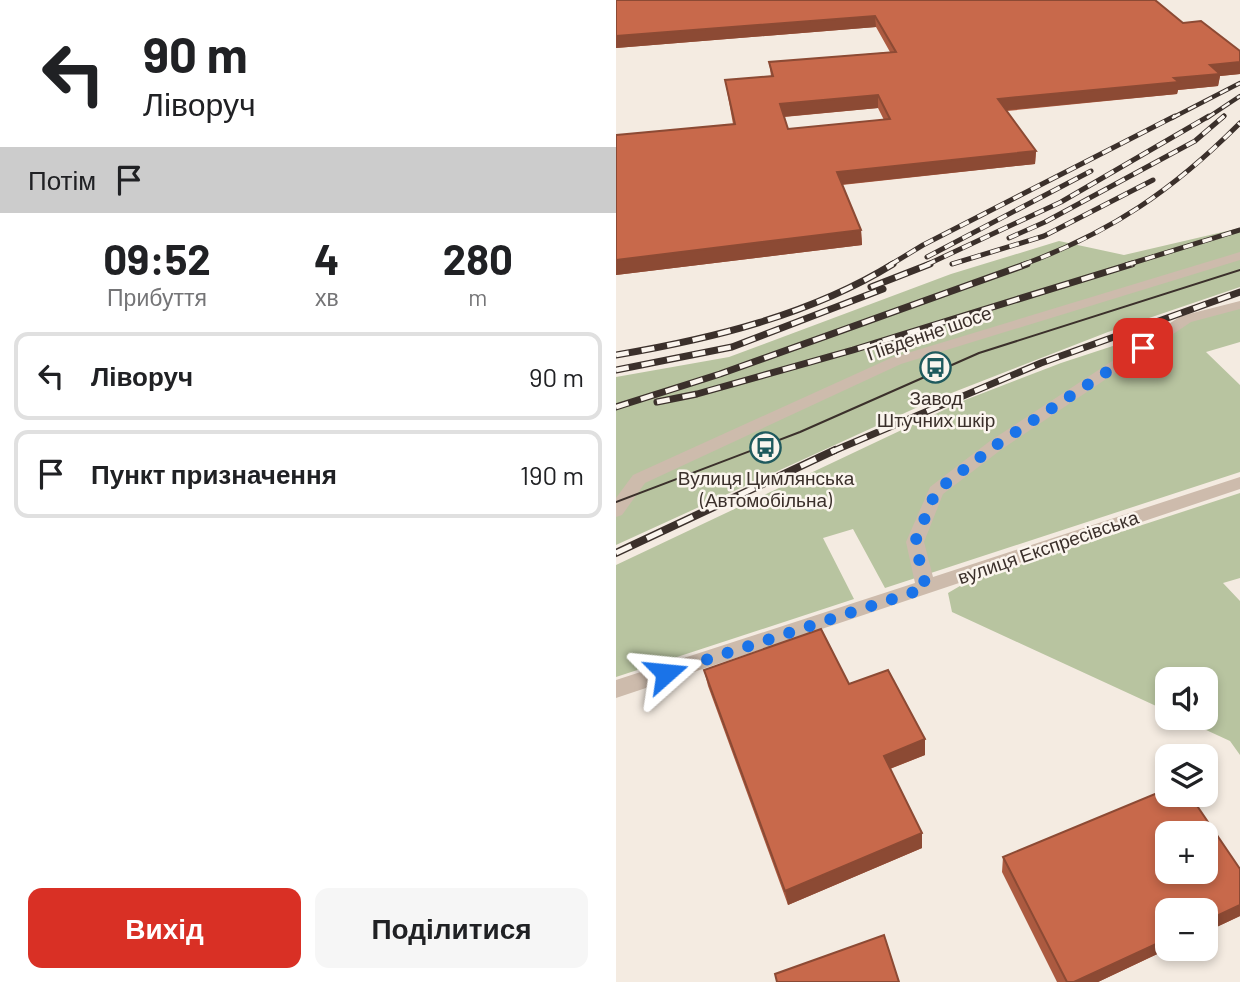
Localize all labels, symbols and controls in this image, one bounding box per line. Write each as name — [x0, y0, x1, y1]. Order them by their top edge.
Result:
text: 90 m — [143, 24, 248, 83]
icon: left — [28, 28, 119, 119]
text: Ліворуч — [143, 84, 256, 122]
icon: arrive — [110, 161, 148, 199]
text: Потім — [28, 164, 96, 195]
text: 09:52 — [103, 233, 211, 283]
text: 4 — [314, 233, 339, 283]
text: 280 — [443, 233, 513, 283]
text: Прибуття — [107, 283, 207, 311]
text: хв — [315, 283, 339, 311]
text: m — [468, 283, 487, 311]
street label: Південне шосе — [863, 300, 994, 365]
pin — [1113, 318, 1173, 378]
icon: arrive — [1124, 329, 1162, 367]
bus stop icon: Завод Штучних шкір — [919, 350, 953, 384]
icon: left — [32, 357, 70, 395]
text: Ліворуч — [91, 360, 193, 391]
text: 90 m — [529, 361, 584, 392]
place label: Завод Штучних шкір — [877, 386, 995, 431]
bus stop icon: Вулиця Цимлянська (Автомобільна) — [749, 430, 783, 464]
icon: arrive — [32, 455, 70, 493]
text: Пункт призначення — [91, 458, 337, 489]
text: 190 m — [520, 459, 584, 490]
place label: Вулиця Цимлянська (Автомобільна) — [678, 466, 855, 511]
street label: вулиця Експресівська — [954, 505, 1142, 588]
position arrow — [629, 636, 703, 710]
map controls — [1155, 667, 1218, 961]
button: sound — [1155, 667, 1218, 730]
button: layers — [1155, 744, 1218, 807]
button: + — [1155, 821, 1218, 884]
button: Вихід — [28, 888, 301, 968]
button: Поділитися — [315, 888, 588, 968]
button: − — [1155, 898, 1218, 961]

